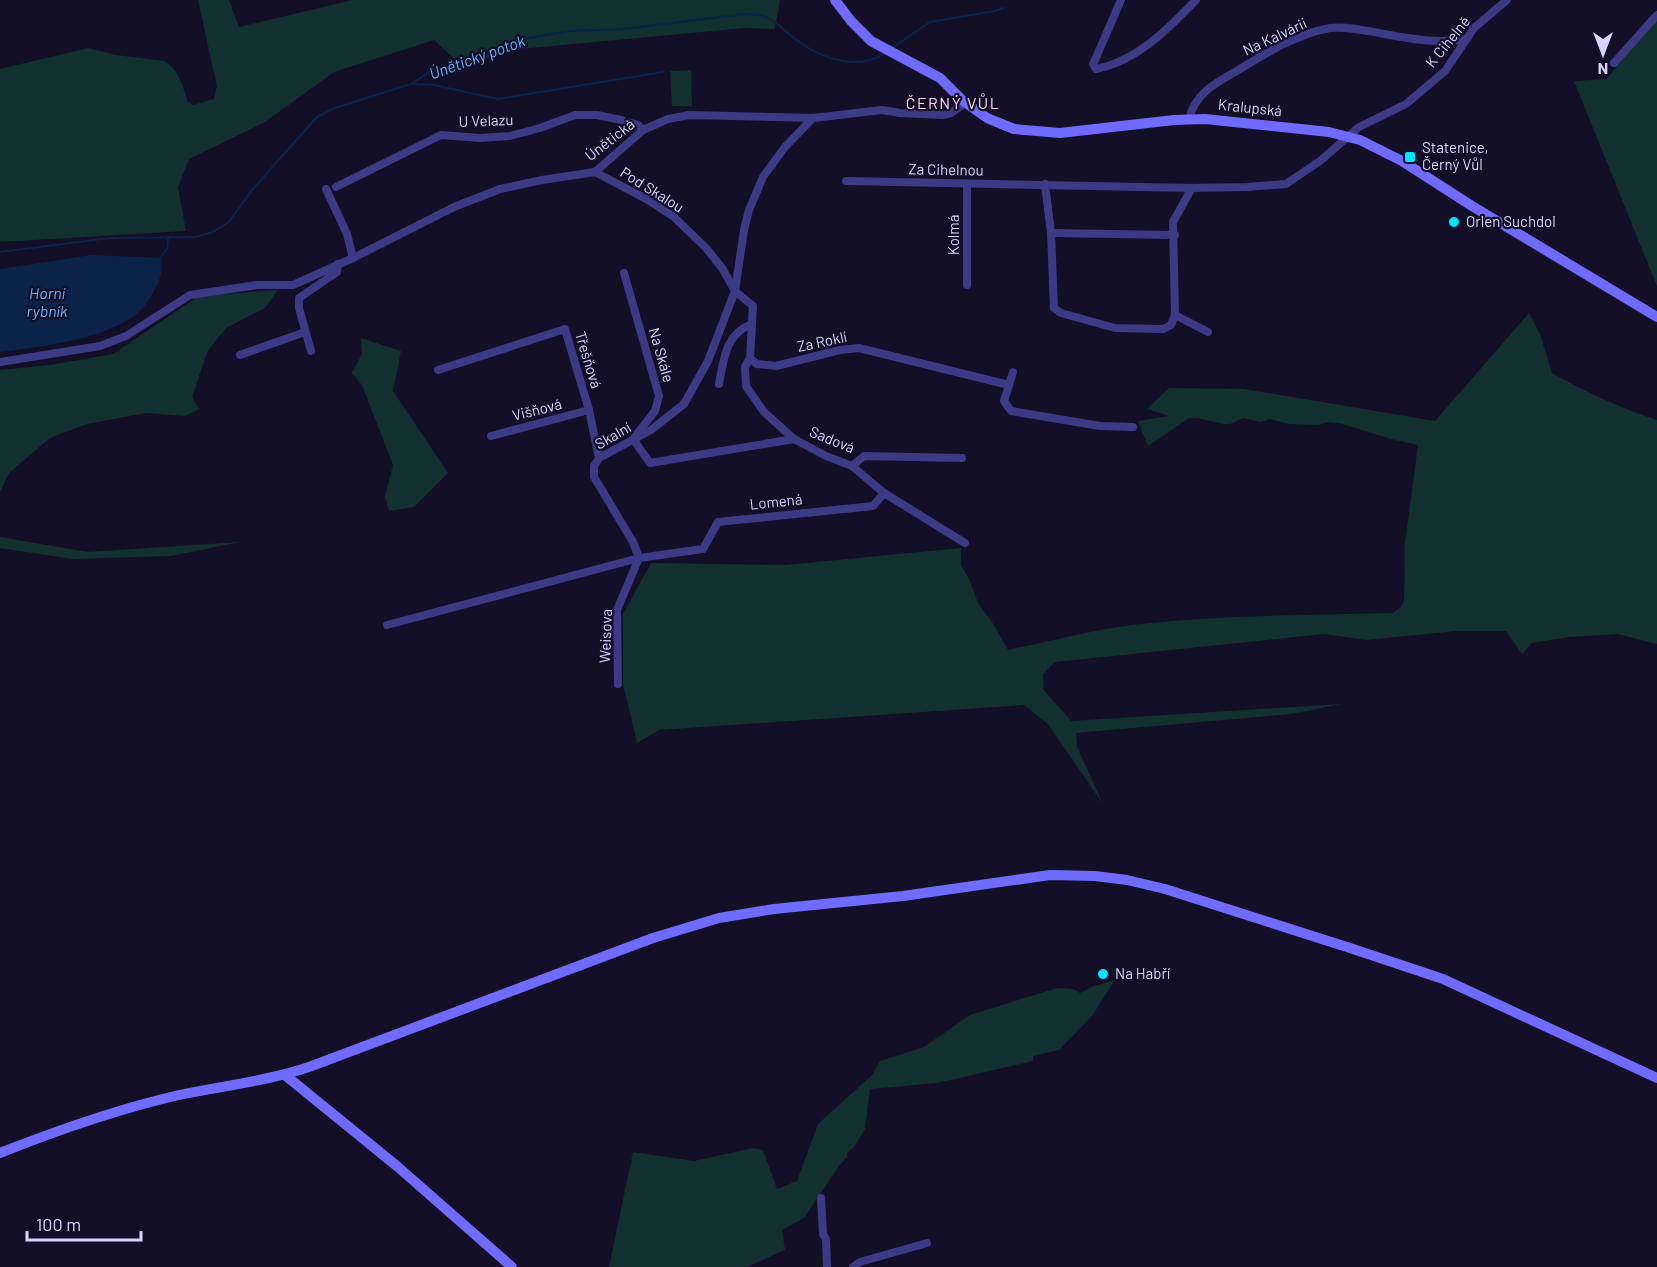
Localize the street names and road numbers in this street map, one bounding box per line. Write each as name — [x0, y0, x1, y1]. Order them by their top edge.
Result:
street label: K Cihelně — [1421, 12, 1473, 71]
street label: Na Kalvárii — [1240, 13, 1310, 59]
street label: Kralupská — [1217, 95, 1283, 119]
street label: U Velazu — [458, 110, 514, 130]
street label: Únětická — [581, 114, 638, 164]
street label: Za Cihelnou — [908, 159, 984, 179]
street label: Pod Skalou — [617, 163, 688, 216]
street label: Kolmá — [944, 215, 962, 255]
street label: Na Skále — [646, 325, 678, 384]
street label: Za Roklí — [795, 327, 848, 355]
street label: Třešňová — [572, 329, 606, 390]
street label: Višňová — [510, 394, 563, 424]
street label: Skalní — [591, 418, 634, 453]
street label: Sadová — [807, 422, 858, 456]
street label: Lomená — [749, 489, 803, 513]
street label: Weisova — [595, 609, 615, 663]

